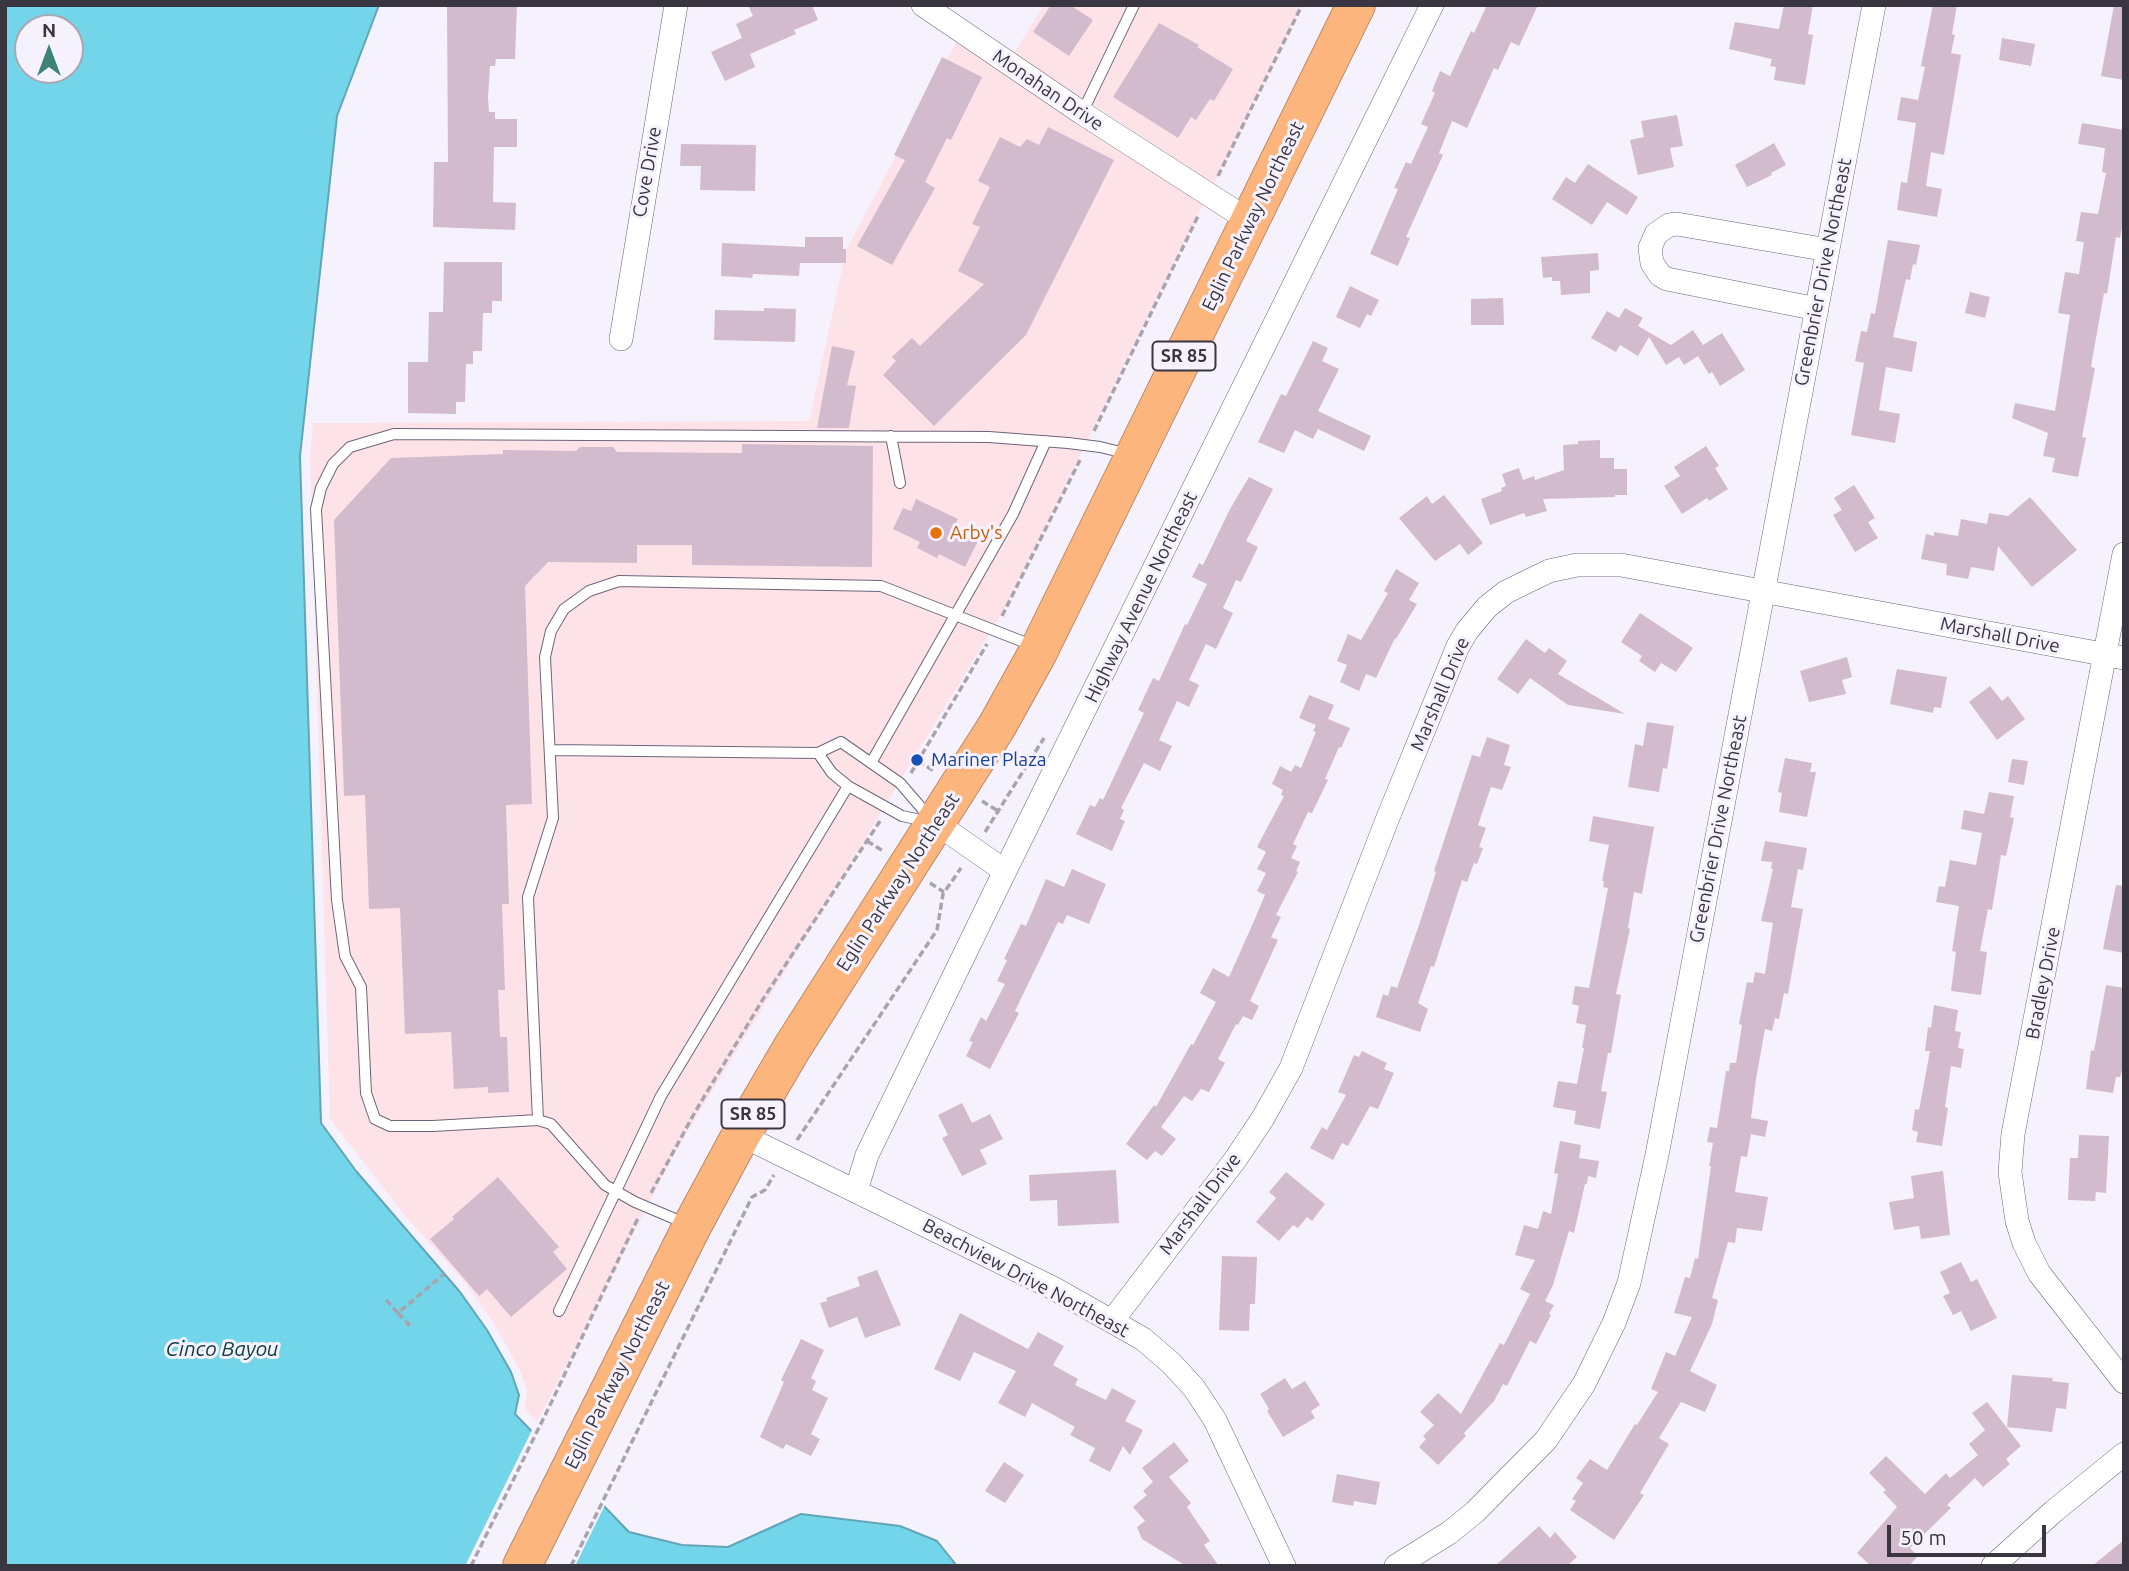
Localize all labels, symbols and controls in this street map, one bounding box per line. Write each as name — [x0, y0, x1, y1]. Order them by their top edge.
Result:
north arrow — [14, 14, 84, 84]
text: N — [42, 19, 56, 41]
street label: Monahan Drive — [988, 44, 1108, 136]
street label: Eglin Parkway Northeast — [1197, 117, 1309, 315]
street label: Cove Drive — [628, 125, 666, 219]
street label: Greenbrier Drive Northeast — [1790, 156, 1856, 388]
road number: SR 85 — [1152, 342, 1216, 370]
street label: Highway Avenue Northeast — [1080, 488, 1202, 706]
place label: Arby's — [950, 522, 1003, 544]
marker: Arby's — [928, 525, 944, 541]
street label: Marshall Drive — [1938, 612, 2062, 658]
street label: Marshall Drive — [1406, 634, 1474, 754]
street label: Greenbrier Drive Northeast — [1685, 713, 1751, 945]
place label: Mariner Plaza — [931, 749, 1047, 771]
marker: Mariner Plaza — [909, 752, 925, 768]
street label: Eglin Parkway Northeast — [832, 789, 964, 975]
street label: Bradley Drive — [2021, 925, 2065, 1041]
road number: SR 85 — [722, 1100, 784, 1128]
street label: Marshall Drive — [1154, 1149, 1246, 1259]
street label: Beachview Drive Northeast — [919, 1214, 1133, 1342]
street label: Eglin Parkway Northeast — [560, 1277, 674, 1473]
water label: Cinco Bayou — [166, 1336, 278, 1362]
scale bar — [1891, 1512, 2050, 1556]
text: 50 m — [1900, 1525, 1947, 1549]

